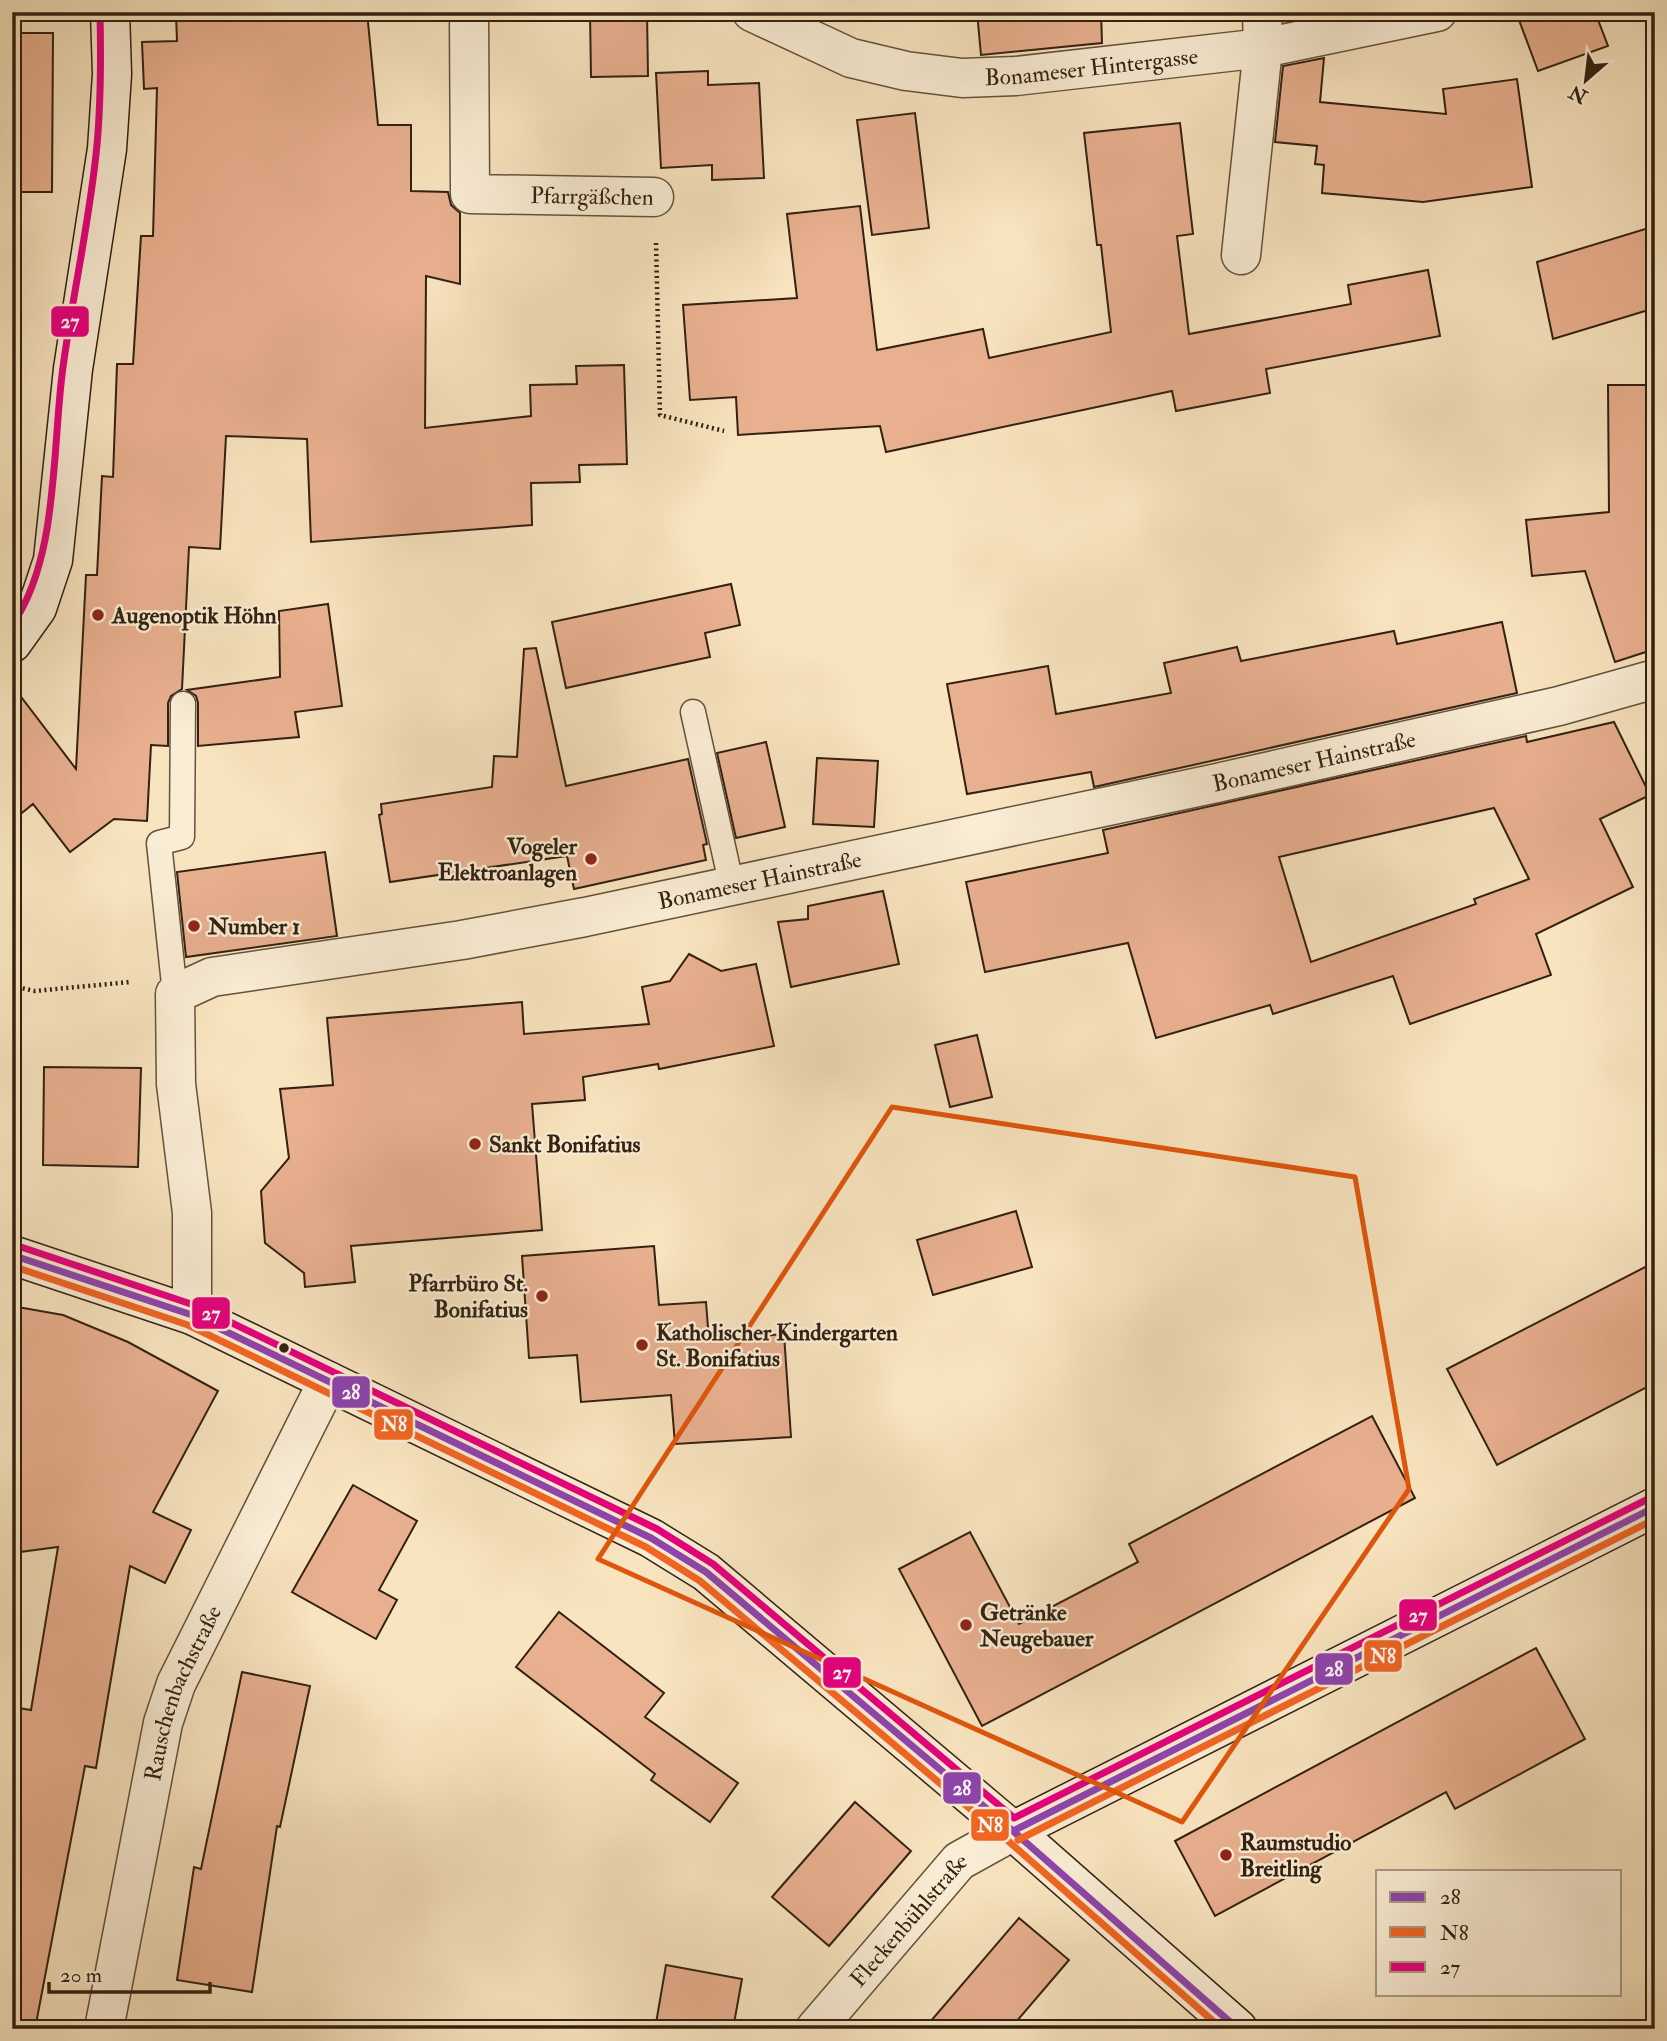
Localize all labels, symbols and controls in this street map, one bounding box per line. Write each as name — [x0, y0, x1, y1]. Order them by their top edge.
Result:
street label: Bonameser Hintergasse — [984, 41, 1200, 92]
north arrow — [1552, 46, 1622, 116]
text: N — [1564, 79, 1593, 109]
street label: Pfarrgäßchen — [530, 180, 654, 211]
line badge: 27 — [50, 305, 90, 338]
text: 27 — [61, 310, 79, 334]
place label: Augenoptik Höhn — [111, 601, 277, 631]
marker: Augenoptik Höhn — [90, 607, 106, 623]
street label: Bonameser Hainstraße — [1210, 724, 1419, 798]
place label: Vogeler Elektroanlagen — [438, 832, 577, 888]
street label: Bonameser Hainstraße — [655, 844, 864, 916]
marker: Vogeler Elektroanlagen — [583, 851, 599, 867]
place label: Number 1 — [207, 912, 300, 941]
marker: Number 1 — [186, 918, 202, 934]
place label: Sankt Bonifatius — [489, 1130, 641, 1159]
marker: Sankt Bonifatius — [467, 1136, 483, 1152]
place label: Pfarrbüro St. Bonifatius — [408, 1269, 528, 1324]
marker: Pfarrbüro St. Bonifatius — [534, 1288, 550, 1304]
line badge: 27 — [191, 1296, 231, 1330]
text: 27 — [202, 1302, 220, 1326]
place label: Katholischer Kindergarten St. Bonifatius — [656, 1318, 898, 1373]
marker: Katholischer Kindergarten St. Bonifatius — [634, 1337, 650, 1353]
unlabelled marker — [277, 1341, 291, 1355]
line badge: 28 — [331, 1375, 371, 1409]
text: 28 — [342, 1381, 360, 1405]
line badge: N8 — [373, 1408, 414, 1441]
text: N8 — [380, 1413, 407, 1437]
place label: Getränke Neugebauer — [979, 1598, 1094, 1654]
line badge: 27 — [1398, 1598, 1438, 1632]
street label: Rauschenbachstraße — [138, 1600, 228, 1783]
text: 27 — [1409, 1604, 1427, 1628]
marker: Getränke Neugebauer — [958, 1617, 974, 1633]
line badge: N8 — [1363, 1639, 1403, 1673]
text: N8 — [1369, 1645, 1396, 1669]
line badge: 28 — [1314, 1652, 1354, 1686]
line badge: 27 — [822, 1656, 862, 1689]
text: 28 — [1325, 1658, 1343, 1682]
text: 27 — [833, 1661, 851, 1685]
line badge: 28 — [942, 1771, 982, 1805]
text: 28 — [953, 1777, 971, 1801]
line badge: N8 — [970, 1808, 1010, 1842]
text: N8 — [976, 1814, 1003, 1838]
place label: Raumstudio Breitling — [1240, 1828, 1351, 1884]
street label: Fleckenbühlstraße — [843, 1845, 972, 1993]
marker: Raumstudio Breitling — [1218, 1847, 1234, 1863]
legend — [1376, 1870, 1622, 1996]
text: 28 — [1440, 1884, 1461, 1911]
text: N8 — [1440, 1920, 1469, 1947]
scale bar — [49, 1950, 210, 1994]
text: 27 — [1440, 1954, 1461, 1981]
text: 20 m — [60, 1962, 102, 1989]

